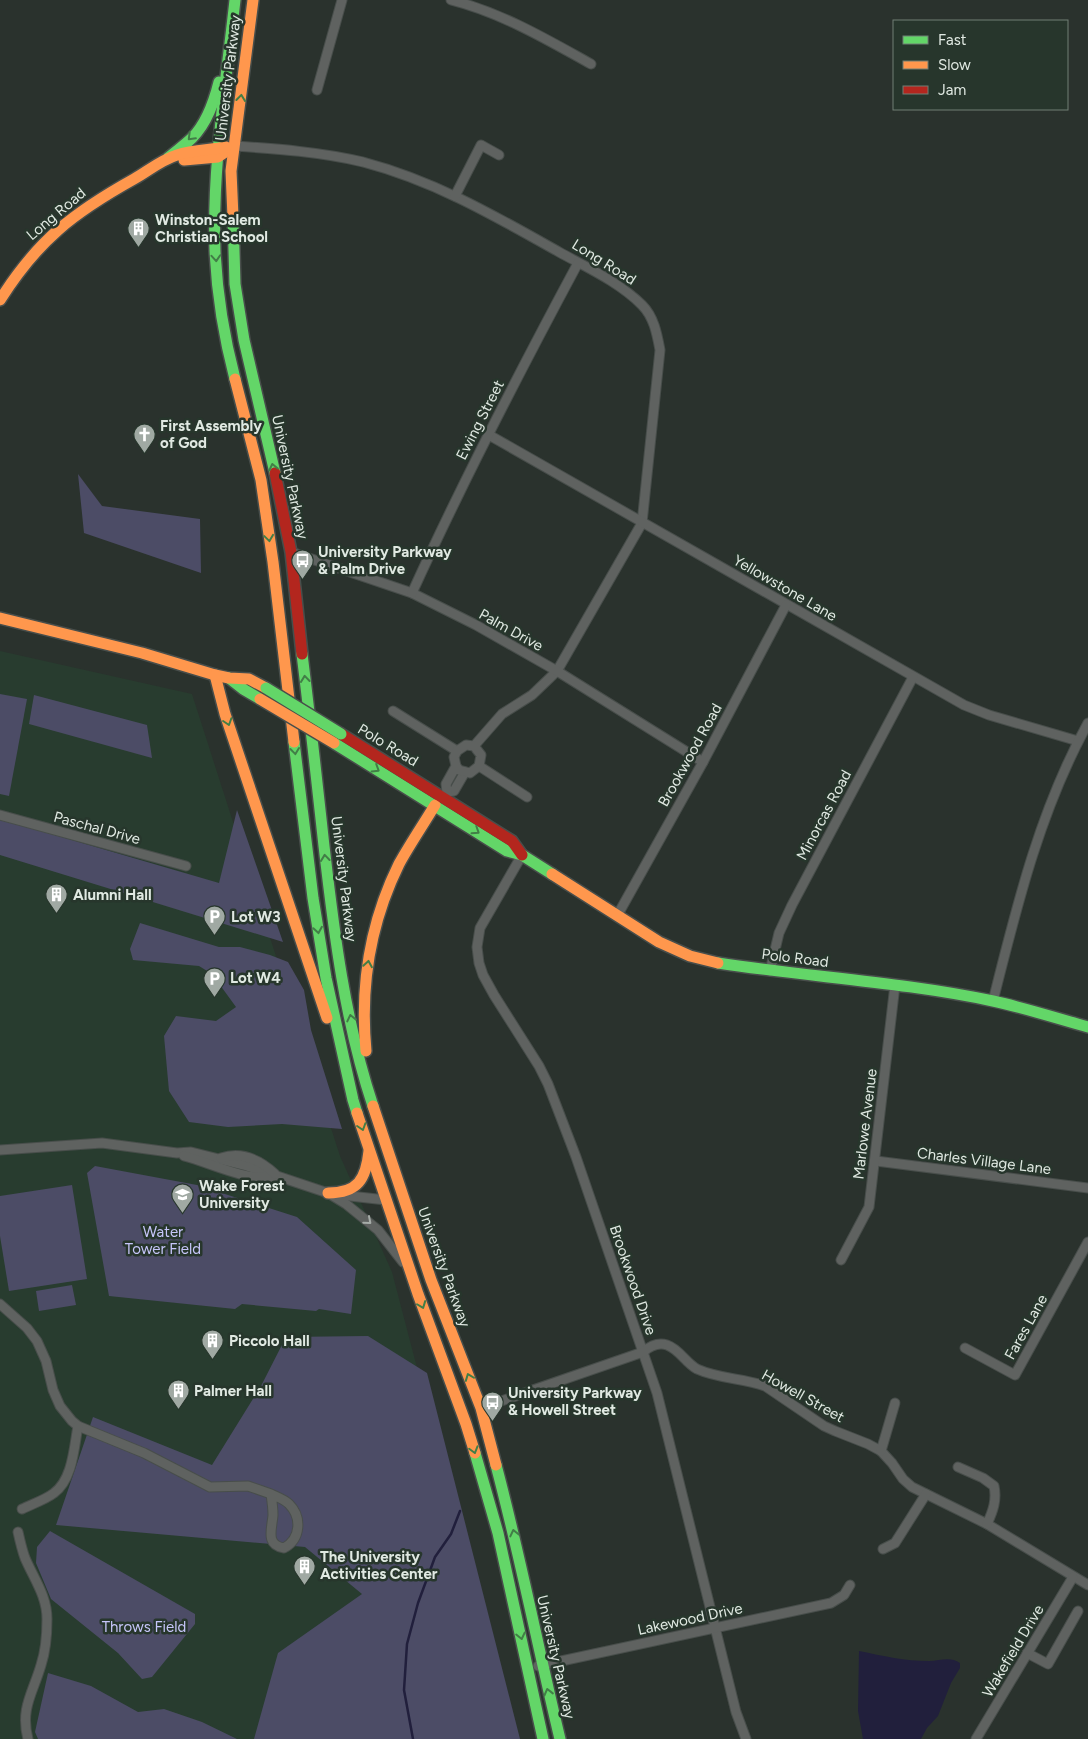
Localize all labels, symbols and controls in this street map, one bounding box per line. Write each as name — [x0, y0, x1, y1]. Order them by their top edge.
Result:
street label: University Parkway — [211, 14, 245, 142]
legend — [893, 20, 1068, 110]
text: Fast — [938, 31, 967, 49]
text: Slow — [938, 56, 971, 74]
text: Jam — [938, 81, 966, 99]
one-way arrow — [235, 93, 246, 101]
one-way arrow — [188, 131, 197, 140]
street label: Long Road — [23, 184, 89, 244]
place label: Winston-Salem Christian School — [155, 211, 268, 246]
building icon: Winston-Salem Christian School — [127, 217, 151, 248]
street label: Long Road — [569, 235, 639, 289]
one-way arrow — [210, 255, 221, 263]
street label: Ewing Street — [452, 377, 508, 463]
street label: University Parkway — [268, 413, 312, 541]
place label: First Assembly of God — [160, 417, 262, 452]
church icon: First Assembly of God — [132, 423, 156, 454]
one-way arrow — [268, 462, 279, 471]
one-way arrow — [263, 534, 274, 542]
place label: University Parkway & Palm Drive — [318, 543, 452, 578]
bus stop icon: University Parkway & Palm Drive — [290, 549, 314, 580]
street label: Yellowstone Lane — [730, 551, 840, 625]
street label: Palm Drive — [476, 605, 546, 655]
one-way arrow — [300, 675, 311, 683]
street label: Brookwood Road — [654, 700, 726, 810]
one-way arrow — [222, 717, 232, 725]
street label: Polo Road — [354, 720, 422, 770]
one-way arrow — [289, 748, 300, 756]
one-way arrow — [370, 762, 379, 772]
street label: Minorcas Road — [793, 767, 855, 863]
street label: Paschal Drive — [52, 808, 142, 848]
street label: University Parkway — [327, 815, 361, 943]
one-way arrow — [470, 825, 479, 835]
one-way arrow — [320, 854, 331, 862]
building icon: Alumni Hall — [45, 883, 69, 914]
place label: Alumni Hall — [73, 886, 152, 904]
parking icon: Lot W3 — [203, 905, 227, 936]
place label: Lot W3 — [231, 908, 281, 926]
one-way arrow — [312, 926, 323, 934]
street label: Polo Road — [760, 945, 830, 971]
one-way arrow — [362, 959, 373, 967]
parking icon: Lot W4 — [202, 966, 226, 997]
place label: Lot W4 — [230, 969, 281, 987]
one-way arrow — [346, 1014, 357, 1023]
street label: Marlowe Avenue — [849, 1068, 881, 1180]
one-way arrow — [356, 1122, 366, 1130]
street label: Charles Village Lane — [916, 1144, 1052, 1178]
place label: Wake Forest University — [199, 1177, 285, 1212]
school or university icon: Wake Forest University — [171, 1183, 195, 1214]
street label: University Parkway — [414, 1204, 474, 1330]
one-way arrow — [362, 1215, 371, 1224]
park label: Water Tower Field — [125, 1223, 201, 1258]
street label: Brookwood Drive — [606, 1223, 660, 1337]
street label: Fares Lane — [1001, 1291, 1051, 1363]
one-way arrow — [416, 1301, 426, 1309]
building icon: Piccolo Hall — [201, 1329, 225, 1360]
place label: Piccolo Hall — [229, 1332, 310, 1350]
street label: Howell Street — [758, 1366, 848, 1426]
one-way arrow — [465, 1373, 475, 1382]
building icon: Palmer Hall — [166, 1379, 190, 1410]
place label: Palmer Hall — [194, 1382, 272, 1400]
place label: University Parkway & Howell Street — [508, 1384, 642, 1419]
bus stop icon: University Parkway & Howell Street — [480, 1390, 504, 1421]
one-way arrow — [468, 1445, 479, 1454]
one-way arrow — [509, 1528, 520, 1537]
place label: The University Activities Center — [320, 1548, 438, 1583]
building icon: The University Activities Center — [292, 1554, 316, 1585]
street label: University Parkway — [533, 1593, 579, 1721]
street label: Lakewood Drive — [636, 1599, 744, 1639]
street label: Wakefield Drive — [978, 1602, 1048, 1700]
park label: Throws Field — [102, 1618, 186, 1636]
one-way arrow — [515, 1632, 526, 1641]
one-way arrow — [543, 1687, 554, 1696]

